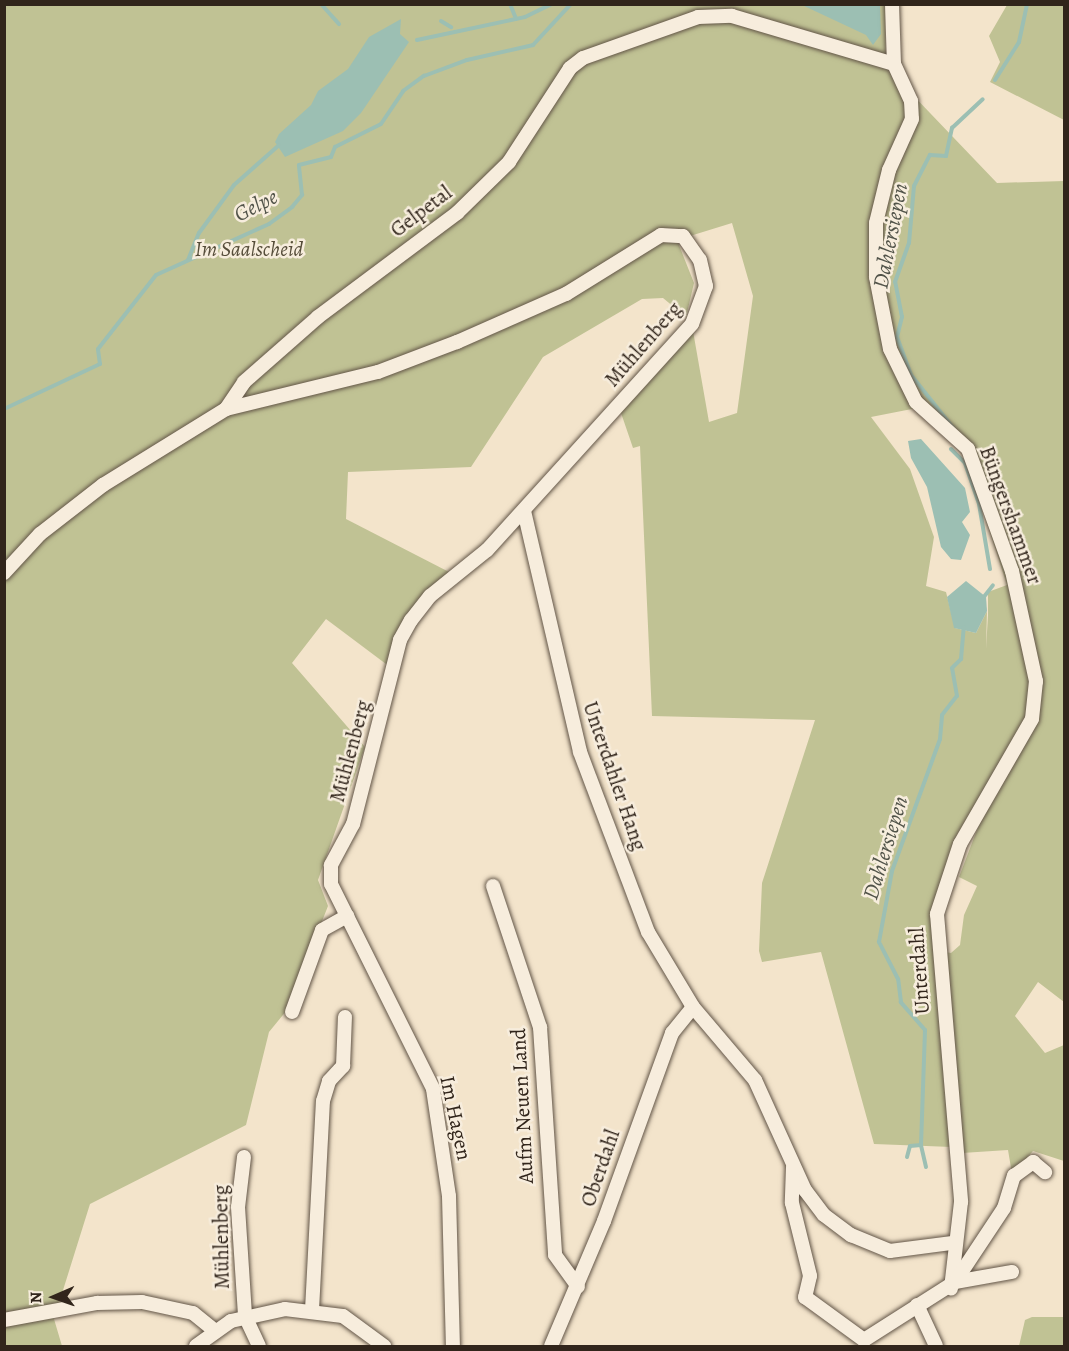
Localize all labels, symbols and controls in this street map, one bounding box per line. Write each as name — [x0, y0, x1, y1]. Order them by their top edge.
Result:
street label: Gelpetal — [385, 180, 457, 242]
water label: Dahlersiepen — [868, 181, 914, 291]
water label: Gelpe — [230, 184, 282, 228]
park label: Im Saalscheid — [195, 236, 303, 262]
street label: Mühlenberg — [599, 296, 687, 392]
street label: Büngershammer — [974, 442, 1048, 588]
street label: Mühlenberg — [324, 697, 376, 805]
street label: Unterdahler Hang — [578, 698, 652, 854]
water label: Dahlersiepen — [858, 793, 914, 903]
street label: Unterdahl — [903, 927, 935, 1015]
street label: Aufm Neuen Land — [505, 1028, 539, 1184]
street label: Im Hagen — [435, 1073, 477, 1163]
street label: Oberdahl — [575, 1126, 625, 1210]
street label: Mühlenberg — [207, 1184, 235, 1290]
north arrow — [24, 1267, 84, 1327]
text: N — [25, 1291, 47, 1304]

